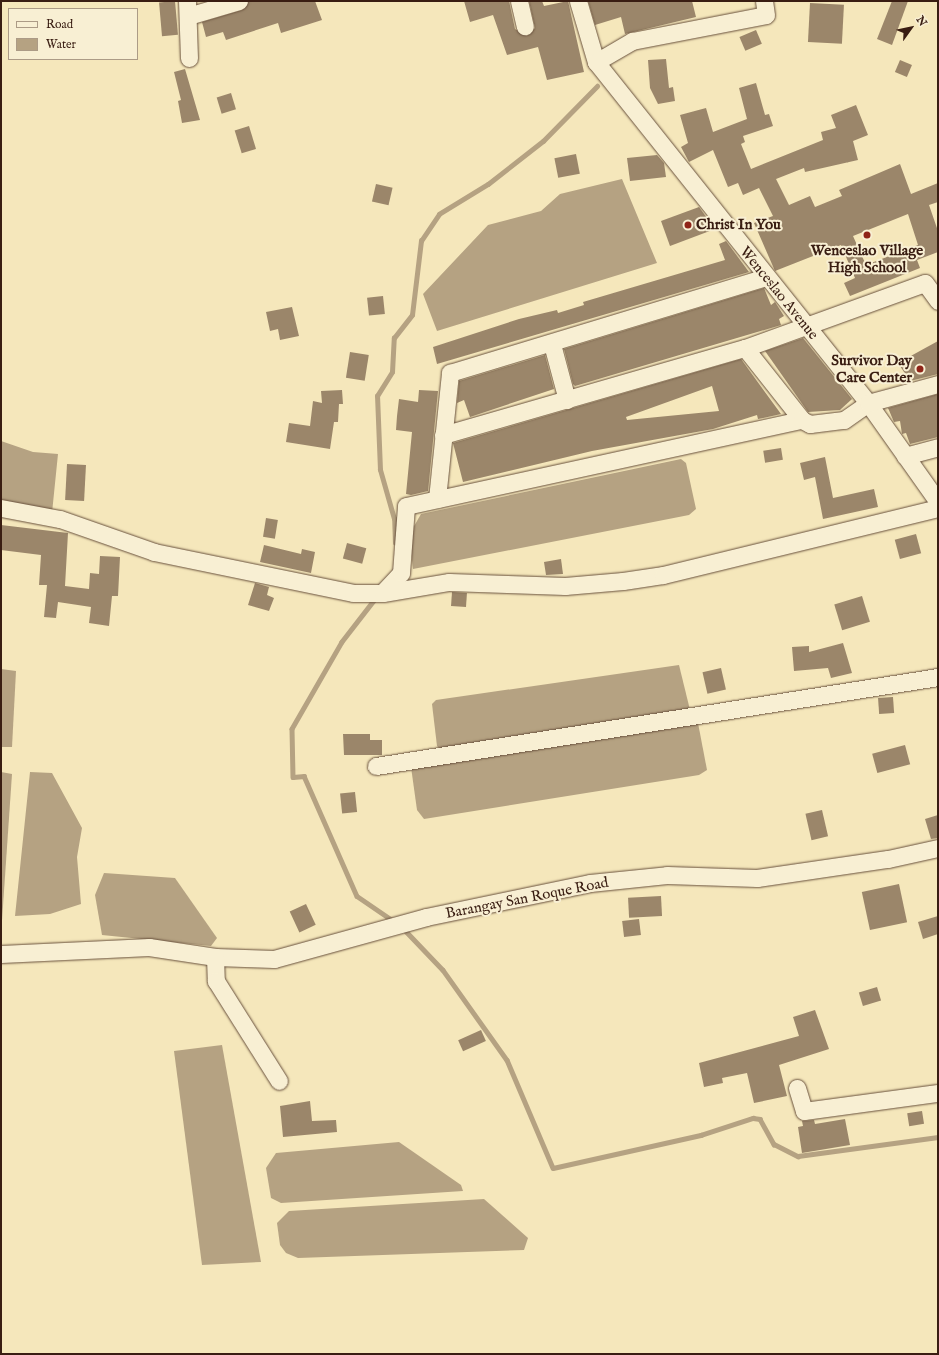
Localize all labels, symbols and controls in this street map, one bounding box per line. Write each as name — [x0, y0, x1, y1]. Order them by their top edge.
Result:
legend — [8, 8, 138, 60]
north arrow — [891, 8, 931, 48]
text: N — [913, 14, 930, 29]
text: Road — [46, 17, 73, 32]
text: Water — [46, 37, 76, 52]
place label: Christ In You — [696, 216, 781, 234]
marker: Christ In You — [683, 220, 693, 230]
marker: Wenceslao Village High School — [862, 230, 872, 240]
place label: Wenceslao Village High School — [811, 241, 923, 276]
street label: Wenceslao Avenue — [736, 243, 822, 343]
place label: Survivor Day Care Center — [831, 351, 912, 386]
marker: Survivor Day Care Center — [915, 364, 925, 374]
street label: Barangay San Roque Road — [444, 873, 610, 923]

